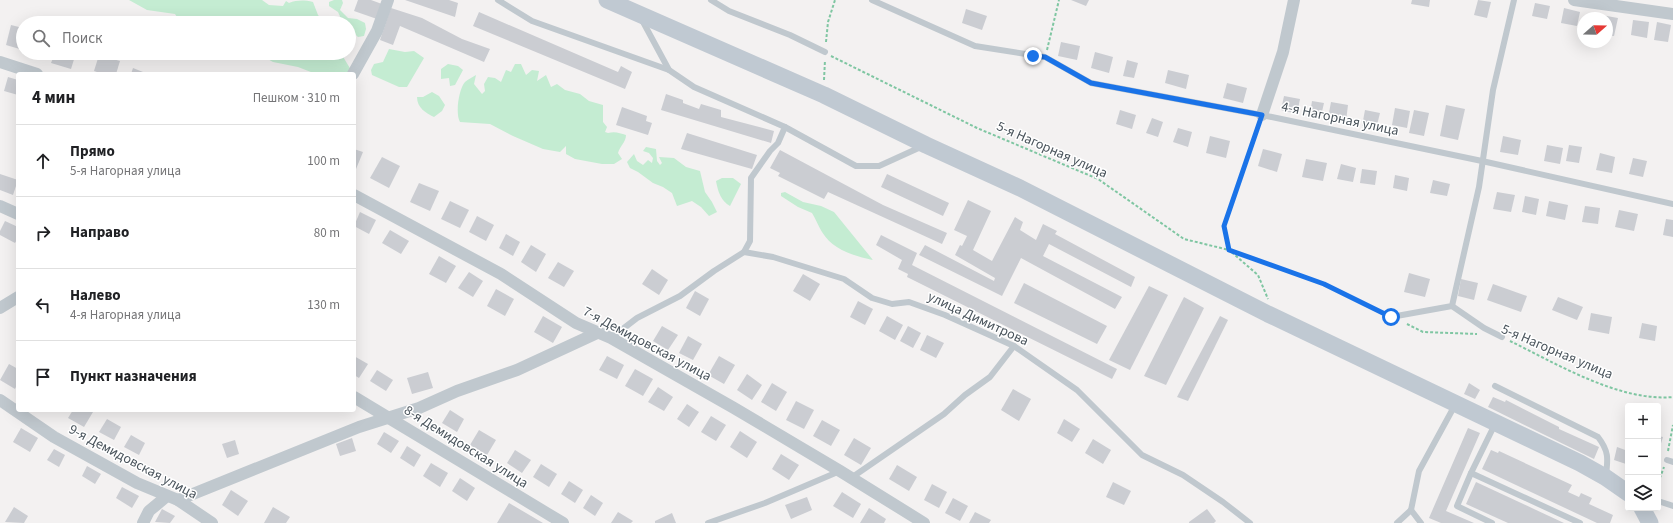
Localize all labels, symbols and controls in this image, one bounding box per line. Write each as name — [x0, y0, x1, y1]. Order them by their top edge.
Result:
north arrow — [1577, 12, 1613, 48]
search box — [16, 16, 356, 60]
icon: search — [30, 27, 52, 49]
text: Поиск — [62, 28, 103, 49]
route end — [1024, 47, 1042, 65]
text: 4 мин — [32, 86, 75, 110]
text: Пешком · 310 m — [253, 89, 340, 107]
street label: 4-я Нагорная улица — [1279, 97, 1401, 141]
street label: 5-я Нагорная улица — [993, 117, 1111, 183]
text: Прямо — [70, 141, 115, 162]
icon: ahead — [32, 150, 54, 172]
text: 100 m — [307, 152, 340, 170]
text: 5-я Нагорная улица — [70, 162, 181, 180]
icon: right — [32, 222, 54, 244]
text: Направо — [70, 222, 129, 243]
text: 80 m — [314, 224, 340, 242]
text: Налево — [70, 285, 121, 306]
street label: улица Димитрова — [924, 287, 1032, 351]
icon: left — [32, 294, 54, 316]
text: 130 m — [307, 296, 340, 314]
street label: 7-я Демидовская улица — [579, 302, 715, 386]
text: 4-я Нагорная улица — [70, 306, 181, 324]
route start — [1382, 308, 1400, 326]
street label: 5-я Нагорная улица — [1498, 319, 1616, 385]
icon: arrive — [32, 366, 54, 388]
text: Пункт назначения — [70, 366, 197, 387]
street label: 8-я Демидовская улица — [400, 401, 532, 493]
map controls — [1625, 403, 1661, 511]
button: + — [1625, 403, 1661, 439]
street label: 9-я Демидовская улица — [65, 420, 201, 504]
button: − — [1625, 439, 1661, 475]
button: layers — [1625, 475, 1661, 511]

